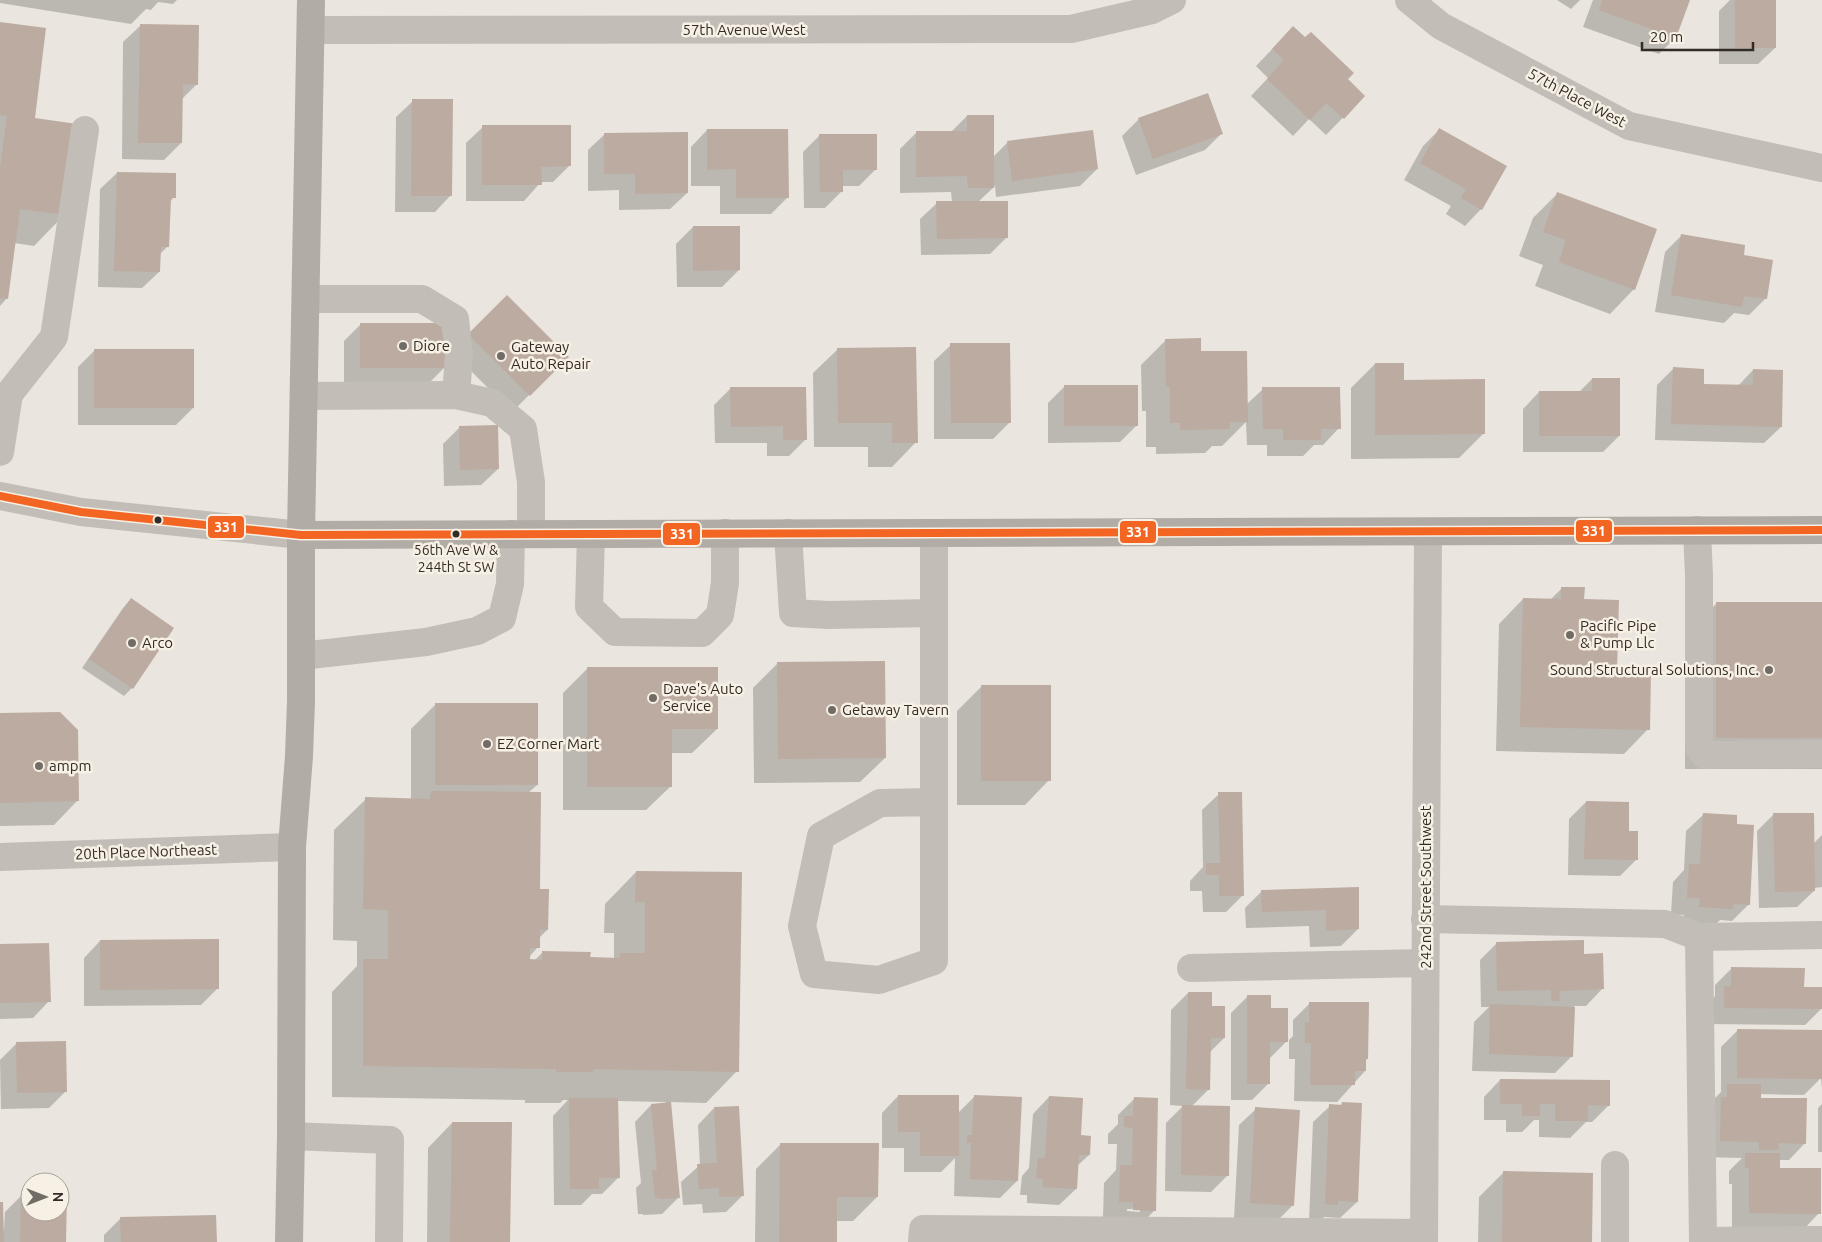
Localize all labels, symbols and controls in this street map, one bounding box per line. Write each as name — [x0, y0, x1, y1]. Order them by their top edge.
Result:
scale bar — [1642, 20, 1753, 52]
street label: 57th Avenue West — [682, 21, 806, 38]
text: 20 m — [1650, 28, 1683, 45]
street label: 57th Place West — [1525, 65, 1629, 131]
place label: Diore — [413, 337, 450, 354]
place label: Gateway Auto Repair — [511, 338, 591, 372]
marker: Diore — [397, 340, 409, 352]
marker: Gateway Auto Repair — [495, 350, 507, 362]
unlabelled marker — [153, 515, 163, 525]
line badge: 331 — [207, 515, 245, 539]
text: 331 — [214, 519, 238, 535]
line badge: 331 — [1575, 519, 1613, 543]
line badge: 331 — [1119, 520, 1157, 544]
line badge: 331 — [662, 522, 701, 546]
text: 331 — [1582, 523, 1606, 539]
text: 331 — [1126, 524, 1150, 540]
text: 331 — [670, 526, 694, 542]
marker: 56th Ave W & 244th St SW — [451, 529, 461, 539]
place label: 56th Ave W & 244th St SW — [414, 542, 499, 575]
place label: Pacific Pipe & Pump Llc — [1580, 617, 1657, 651]
marker: Pacific Pipe & Pump Llc — [1564, 629, 1576, 641]
place label: Arco — [142, 634, 173, 651]
marker: Arco — [126, 637, 138, 649]
place label: Sound Structural Solutions, Inc. — [1550, 661, 1759, 678]
marker: Sound Structural Solutions, Inc. — [1763, 664, 1775, 676]
place label: Dave's Auto Service — [663, 680, 743, 714]
marker: Dave's Auto Service — [647, 692, 659, 704]
place label: Getaway Tavern — [842, 701, 949, 718]
marker: Getaway Tavern — [826, 704, 838, 716]
place label: EZ Corner Mart — [497, 735, 599, 752]
marker: EZ Corner Mart — [481, 738, 493, 750]
place label: ampm — [49, 757, 91, 774]
marker: ampm — [33, 760, 45, 772]
street label: 242nd Street Southwest — [1417, 805, 1434, 969]
street label: 20th Place Northeast — [75, 841, 217, 862]
north arrow — [20, 1172, 70, 1222]
text: N — [50, 1192, 66, 1202]

